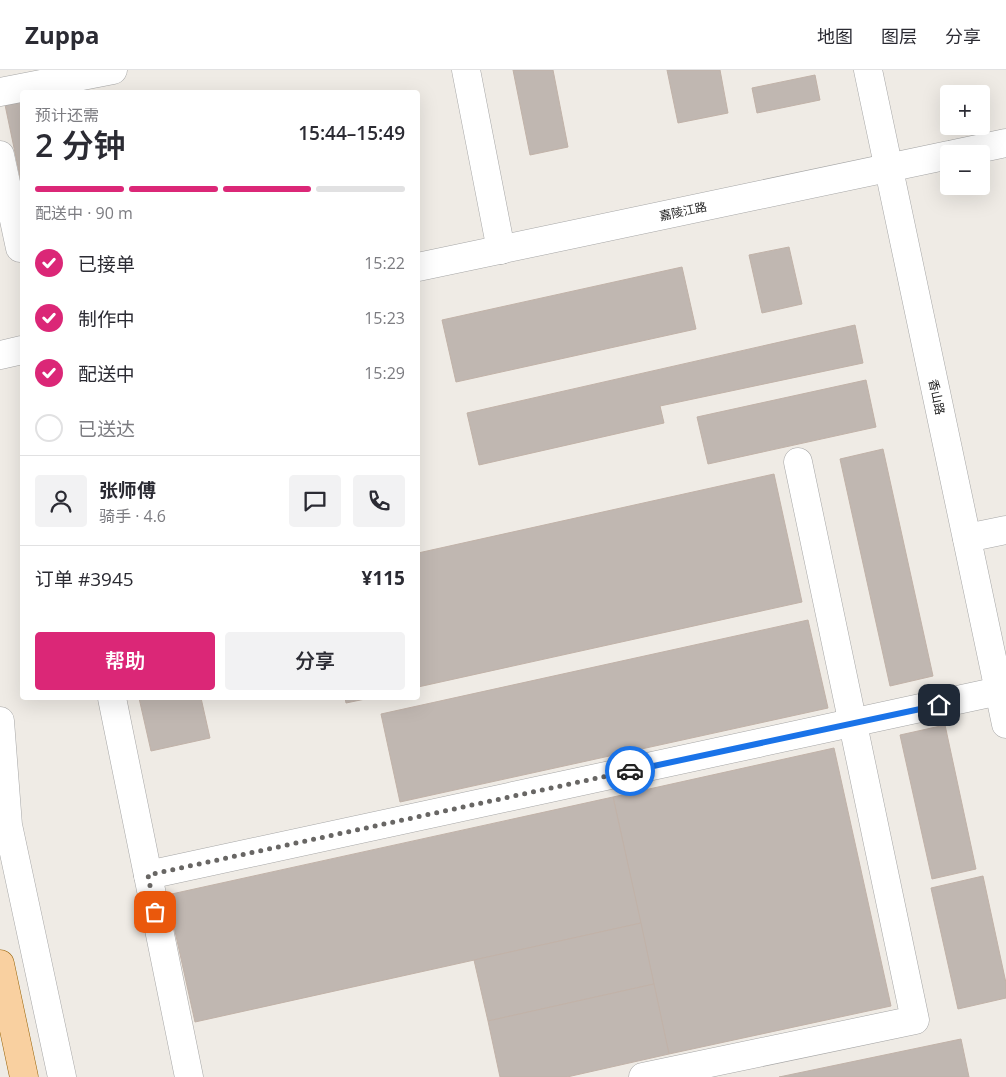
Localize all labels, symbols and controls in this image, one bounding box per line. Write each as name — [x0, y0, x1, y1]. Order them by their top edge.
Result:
text: Zuppa — [25, 18, 100, 51]
text: 地图 — [817, 24, 853, 48]
text: 图层 — [881, 24, 917, 48]
text: 分享 — [945, 24, 981, 48]
map controls — [940, 85, 990, 195]
button: + — [940, 85, 990, 135]
text: 预计还需 — [35, 104, 99, 126]
text: 15:44–15:49 — [298, 120, 405, 146]
text: 2 分钟 — [35, 123, 126, 166]
button: − — [940, 145, 990, 195]
street label: 嘉陵江路 — [658, 198, 708, 224]
text: 配送中 · 90 m — [35, 202, 133, 224]
icon: check — [35, 249, 63, 277]
text: 已接单 — [78, 251, 135, 277]
text: 15:22 — [364, 252, 405, 274]
icon: check — [35, 304, 63, 332]
text: 制作中 — [78, 306, 135, 332]
text: 15:23 — [364, 307, 405, 329]
icon: check — [35, 359, 63, 387]
text: 配送中 — [78, 361, 135, 387]
text: 15:29 — [364, 362, 405, 384]
street label: 香山路 — [925, 378, 949, 416]
text: 已送达 — [78, 416, 135, 442]
button: person — [35, 475, 87, 527]
button: chat — [289, 475, 341, 527]
button: phone — [353, 475, 405, 527]
text: 张师傅 — [99, 477, 156, 503]
text: 骑手 · 4.6 — [99, 505, 166, 527]
text: ¥115 — [362, 565, 405, 591]
text: 订单 #3945 — [35, 566, 134, 592]
button: 帮助 — [35, 632, 215, 690]
button: 分享 — [225, 632, 405, 690]
pin — [918, 684, 960, 726]
icon: home — [925, 691, 953, 719]
courier — [605, 746, 655, 796]
icon: car — [616, 757, 644, 785]
pin — [134, 891, 176, 933]
icon: bag — [141, 898, 169, 926]

